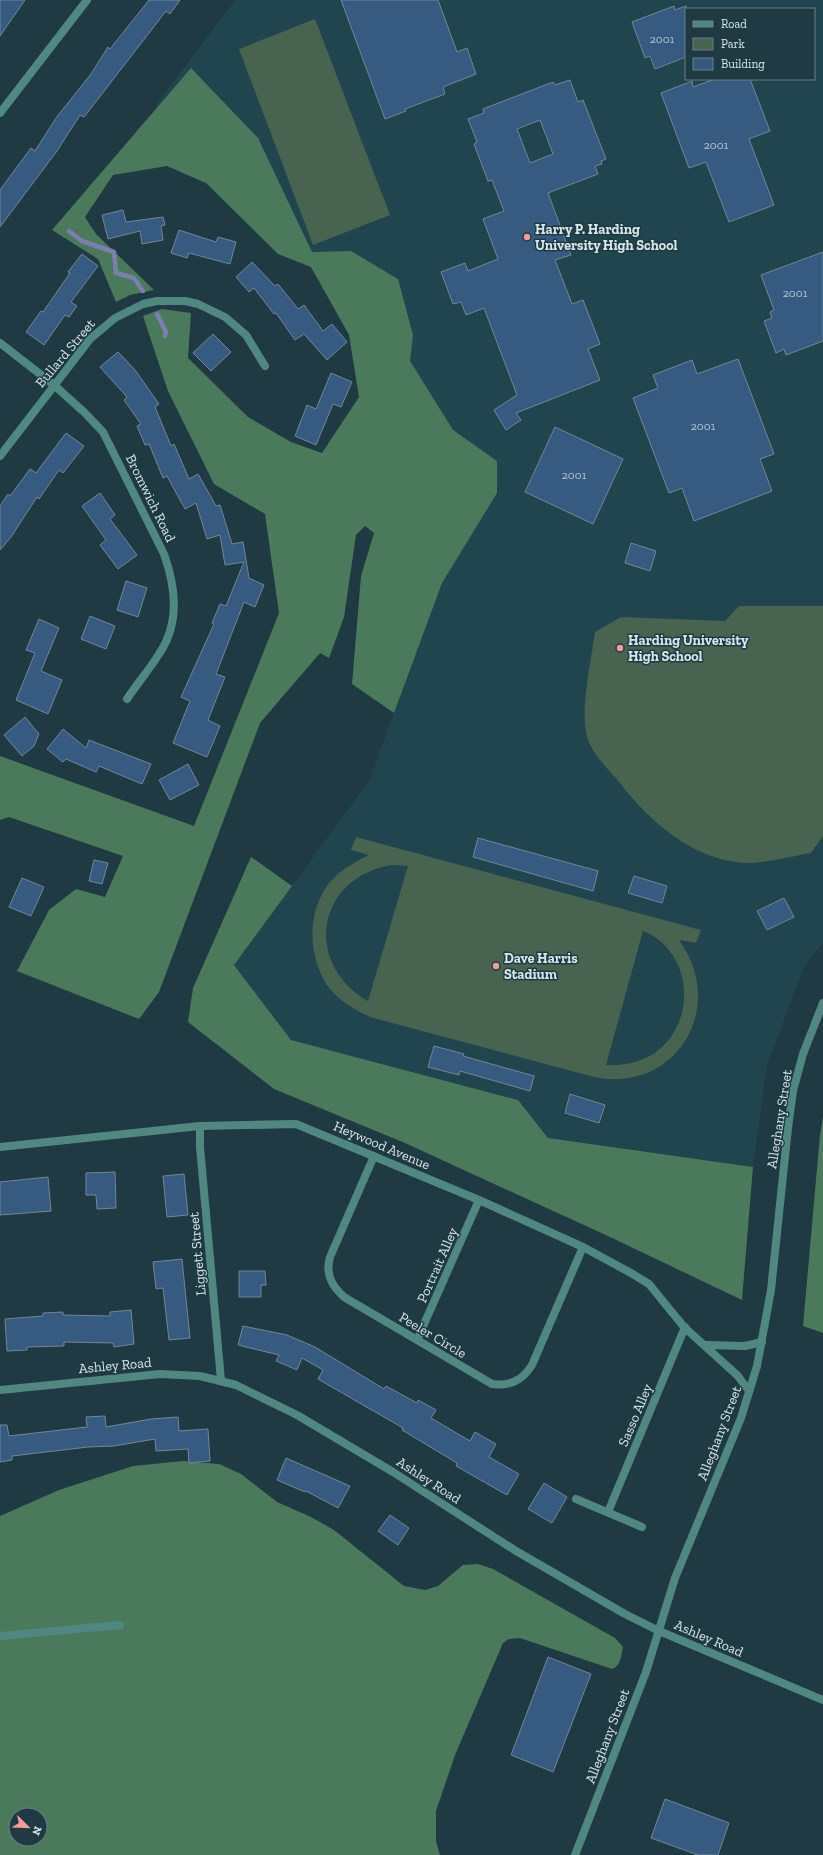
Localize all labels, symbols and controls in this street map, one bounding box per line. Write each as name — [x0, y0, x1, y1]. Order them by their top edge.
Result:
legend — [685, 8, 815, 80]
text: Road — [721, 17, 747, 31]
house number: 2001 — [650, 32, 675, 46]
text: Park — [721, 37, 746, 51]
text: Building — [721, 57, 765, 71]
house number: 2001 — [704, 138, 729, 152]
place label: Harry P. Harding University High School — [535, 221, 677, 254]
marker: Harry P. Harding University High School — [522, 232, 532, 242]
house number: 2001 — [783, 286, 808, 300]
street label: Bullard Street — [32, 315, 99, 391]
house number: 2001 — [691, 419, 716, 433]
street label: Bromwich Road — [122, 452, 179, 545]
house number: 2001 — [562, 468, 587, 482]
place label: Harding University High School — [628, 632, 749, 665]
marker: Harding University High School — [615, 643, 625, 653]
place label: Dave Harris Stadium — [504, 950, 578, 983]
marker: Dave Harris Stadium — [491, 961, 501, 971]
street label: Alleghany Street — [763, 1068, 796, 1170]
street label: Heywood Avenue — [331, 1117, 433, 1174]
street label: Liggett Street — [185, 1211, 210, 1297]
street label: Portrait Alley — [413, 1224, 462, 1305]
street label: Peeler Circle — [396, 1309, 470, 1362]
street label: Ashley Road — [78, 1354, 153, 1377]
street label: Sasso Alley — [615, 1381, 657, 1449]
street label: Alleghany Street — [694, 1383, 746, 1483]
street label: Ashley Road — [393, 1453, 464, 1508]
street label: Ashley Road — [672, 1616, 746, 1661]
street label: Alleghany Street — [582, 1686, 634, 1786]
north arrow — [8, 1807, 48, 1847]
text: N — [29, 1824, 44, 1838]

